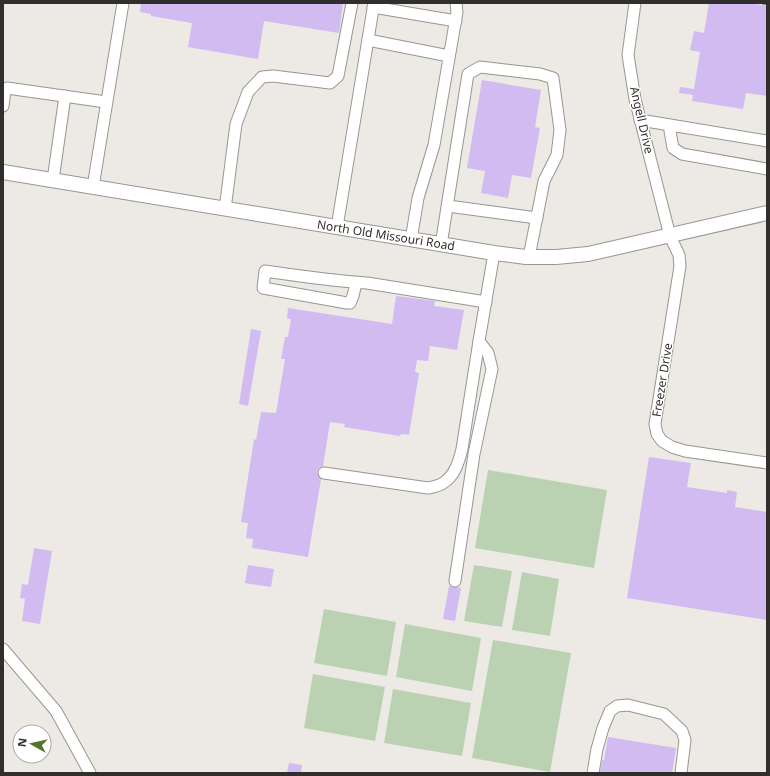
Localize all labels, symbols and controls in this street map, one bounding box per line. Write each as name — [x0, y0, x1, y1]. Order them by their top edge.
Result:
street label: Angell Drive — [626, 85, 658, 155]
street label: North Old Missouri Road — [316, 216, 456, 254]
street label: Freezer Drive — [648, 342, 676, 418]
north arrow — [12, 724, 52, 764]
text: N — [14, 737, 30, 748]

